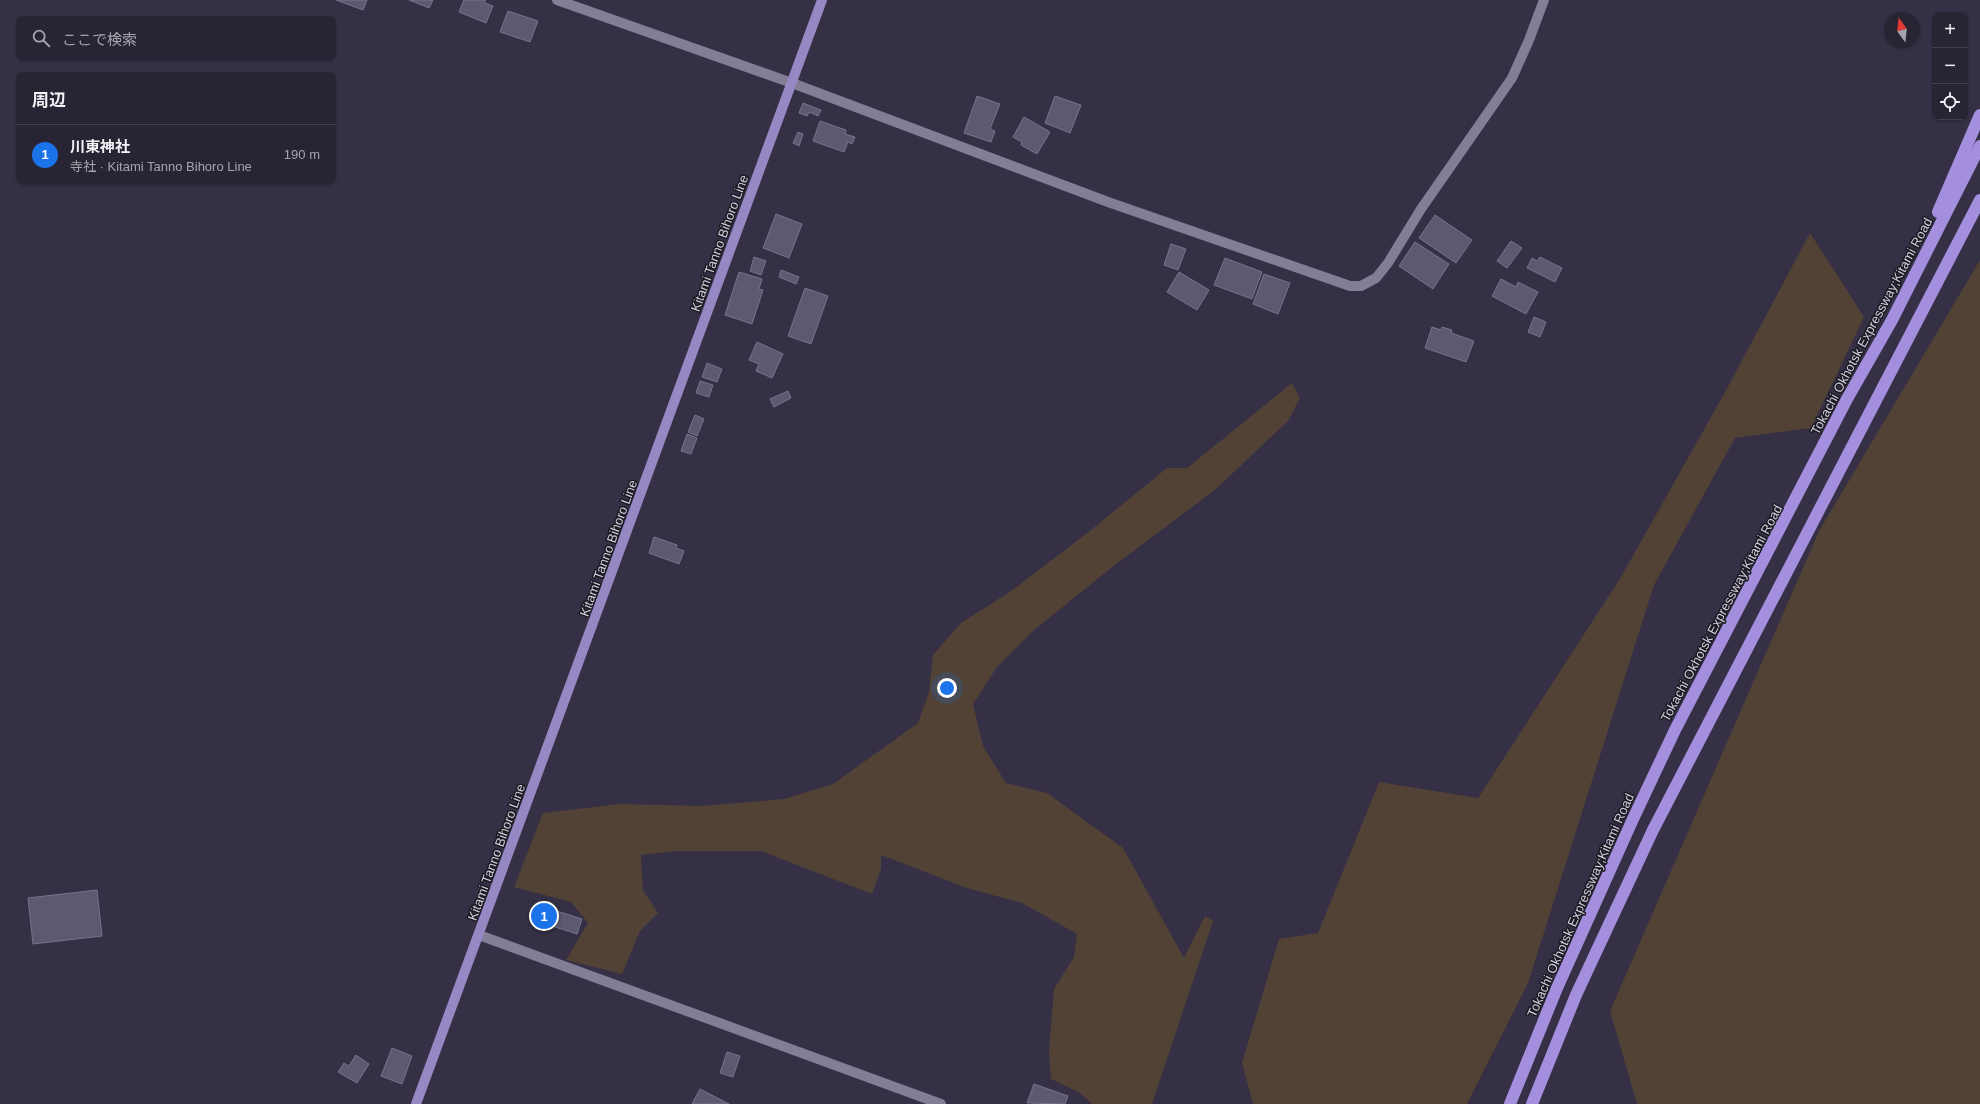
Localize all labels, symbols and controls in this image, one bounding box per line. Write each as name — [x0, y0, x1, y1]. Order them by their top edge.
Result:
north arrow — [1884, 12, 1920, 48]
map controls — [1932, 12, 1968, 120]
button: + — [1932, 12, 1968, 48]
search box — [16, 16, 336, 60]
icon: search — [30, 27, 52, 49]
text: ここで検索 — [62, 31, 137, 48]
button: − — [1932, 48, 1968, 84]
button: locate — [1932, 84, 1968, 120]
text: 周辺 — [32, 91, 66, 110]
text: 川東神社 — [70, 138, 130, 155]
text: 1 — [41, 147, 49, 162]
text: 190 m — [284, 147, 320, 162]
text: 寺社 · Kitami Tanno Bihoro Line — [70, 159, 252, 174]
street label: Kitami Tanno Bihoro Line — [688, 173, 751, 314]
street label: Tokachi Okhotsk Expressway;Kitami Road — [1808, 215, 1935, 437]
street label: Kitami Tanno Bihoro Line — [577, 478, 640, 619]
street label: Tokachi Okhotsk Expressway;Kitami Road — [1658, 502, 1785, 724]
your location — [937, 678, 957, 698]
street label: Kitami Tanno Bihoro Line — [465, 782, 528, 923]
street label: Tokachi Okhotsk Expressway;Kitami Road — [1524, 791, 1637, 1019]
pin: 1 — [531, 901, 557, 931]

